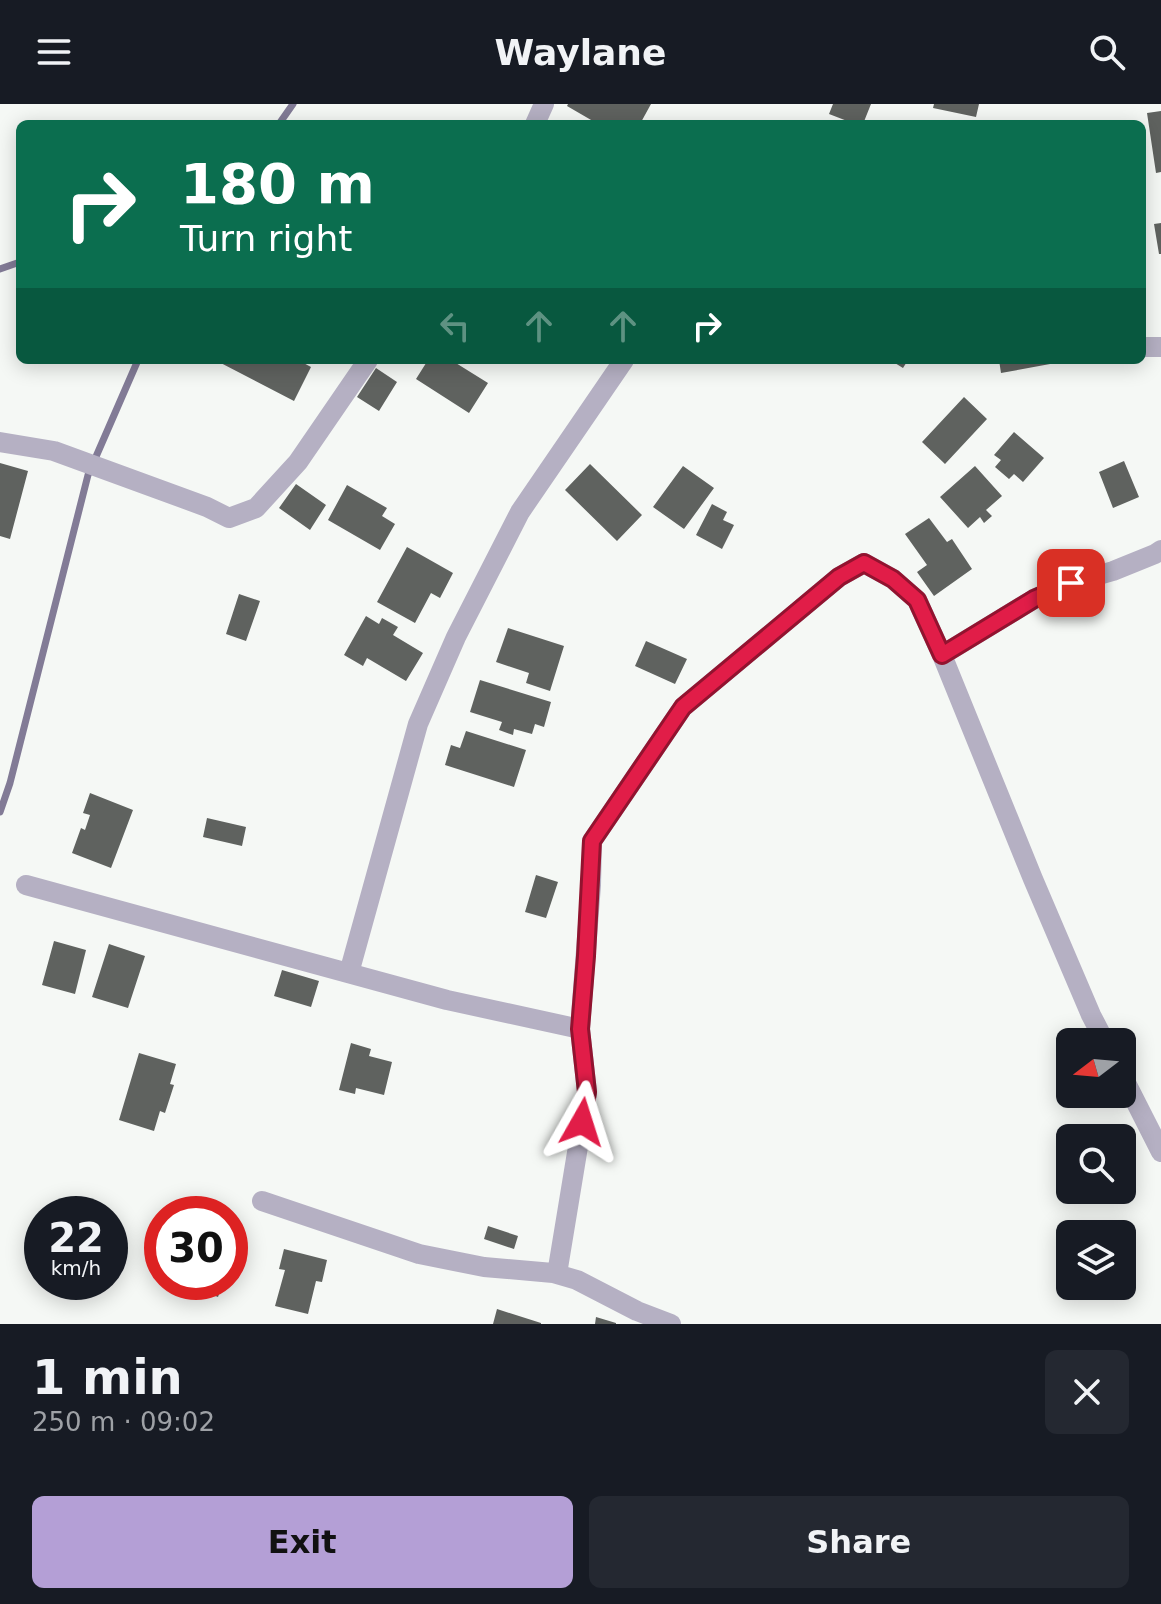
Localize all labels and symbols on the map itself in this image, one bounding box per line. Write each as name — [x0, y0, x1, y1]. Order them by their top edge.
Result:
pin — [1037, 549, 1105, 617]
north arrow — [1056, 1028, 1136, 1108]
position arrow — [540, 1080, 624, 1164]
speed limit sign: 30 — [144, 1196, 248, 1300]

